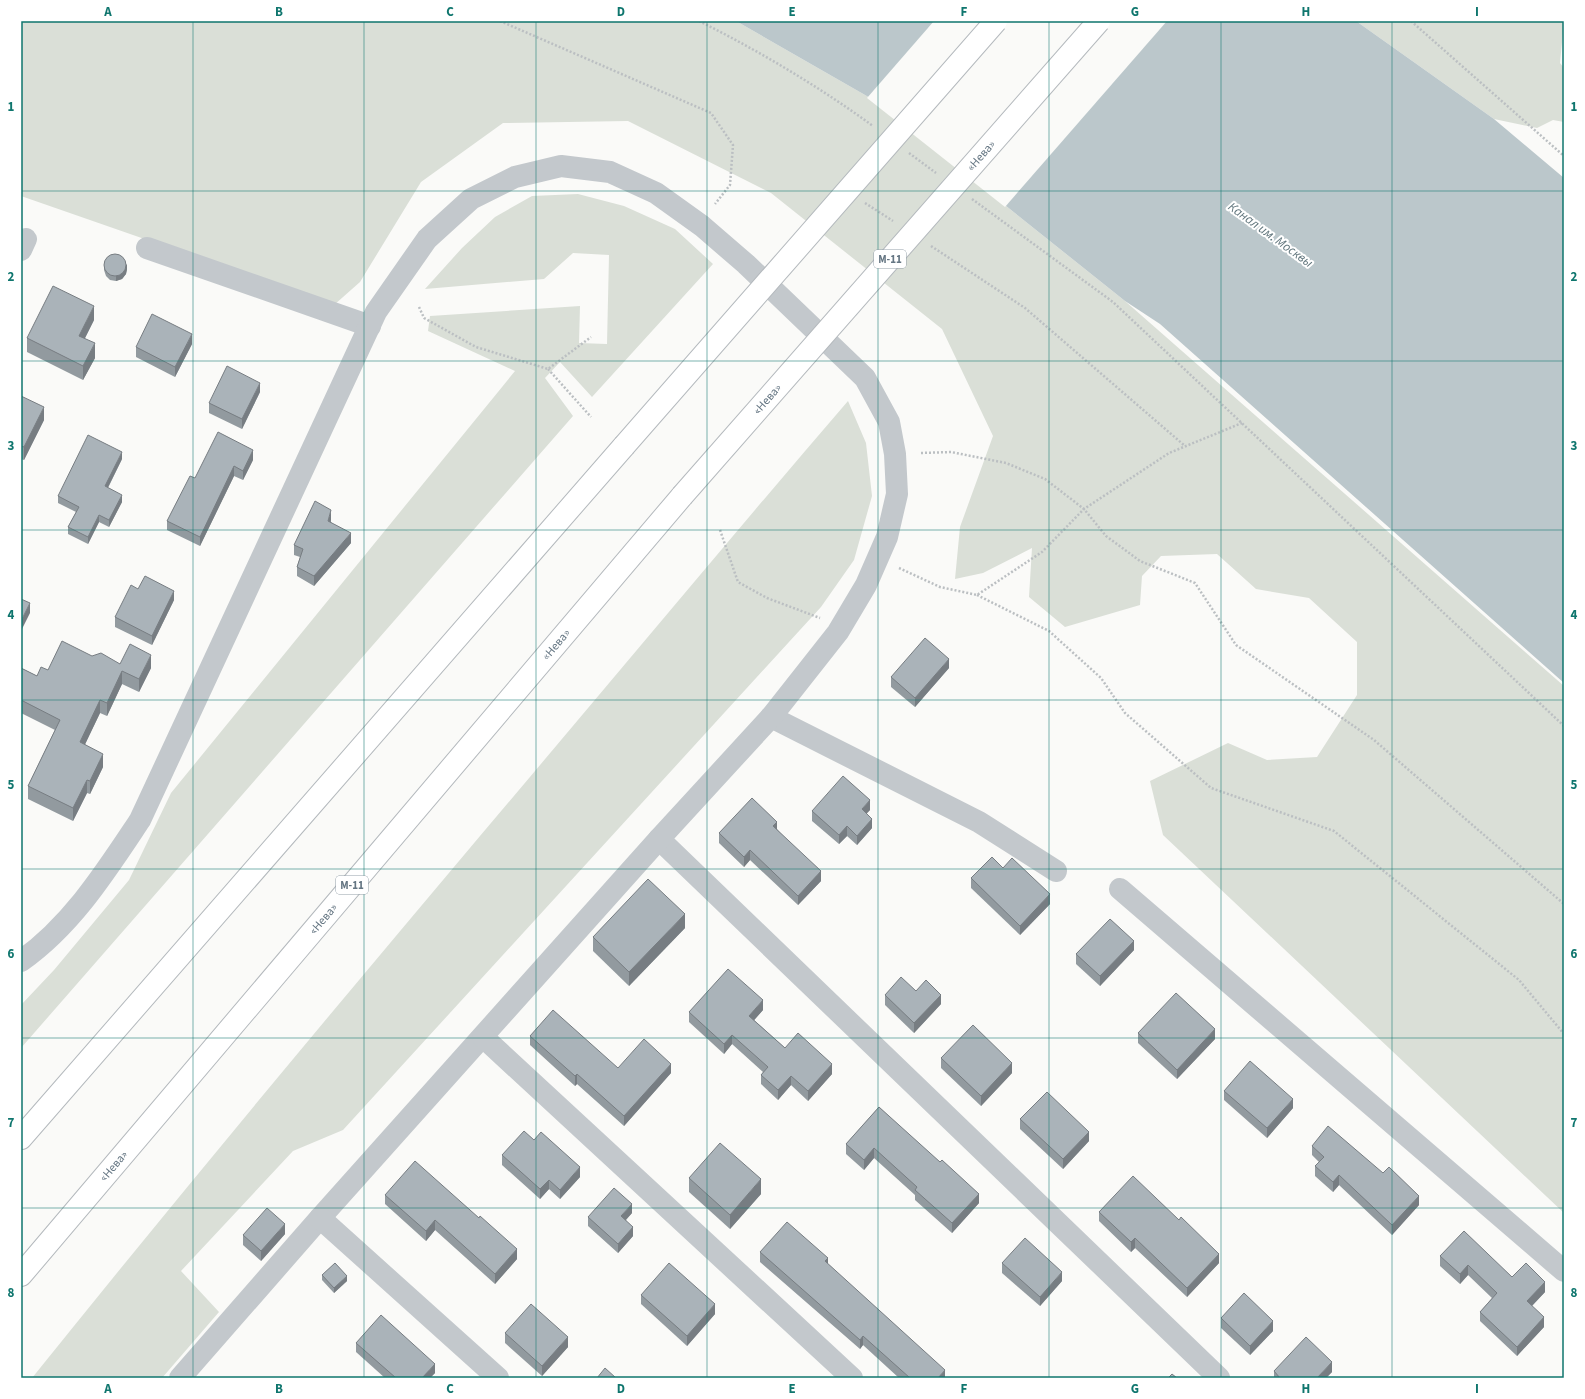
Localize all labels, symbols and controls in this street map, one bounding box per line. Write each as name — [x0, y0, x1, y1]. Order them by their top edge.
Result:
text: A — [103, 3, 112, 21]
text: B — [275, 3, 283, 21]
text: C — [446, 3, 454, 21]
text: D — [617, 3, 625, 21]
text: E — [788, 3, 796, 21]
text: F — [961, 3, 968, 21]
text: G — [1131, 3, 1139, 21]
text: H — [1302, 3, 1310, 21]
text: I — [1475, 3, 1479, 21]
text: 1 — [8, 98, 15, 116]
text: 1 — [1571, 98, 1578, 116]
street label: «Нева» — [963, 137, 1000, 175]
water label: Канал им. Москвы — [1224, 198, 1317, 272]
road number: М-11 — [874, 250, 906, 268]
text: 2 — [8, 268, 15, 286]
text: 2 — [1571, 268, 1578, 286]
street label: «Нева» — [749, 380, 786, 419]
text: 3 — [8, 437, 15, 455]
text: 3 — [1571, 437, 1578, 455]
text: 4 — [8, 606, 15, 624]
text: 4 — [1571, 606, 1578, 624]
street label: «Нева» — [538, 625, 575, 664]
text: 5 — [8, 776, 15, 794]
text: 5 — [1571, 776, 1578, 794]
road number: М-11 — [336, 876, 368, 894]
street label: «Нева» — [305, 900, 342, 939]
text: 6 — [8, 945, 15, 963]
text: 6 — [1571, 945, 1578, 963]
text: 7 — [8, 1114, 15, 1132]
text: 7 — [1571, 1114, 1578, 1132]
street label: «Нева» — [96, 1147, 132, 1186]
text: 8 — [8, 1284, 15, 1302]
text: 8 — [1571, 1284, 1578, 1302]
text: A — [103, 1380, 112, 1398]
text: B — [275, 1380, 283, 1398]
text: C — [446, 1380, 454, 1398]
text: D — [617, 1380, 625, 1398]
text: E — [788, 1380, 796, 1398]
text: F — [961, 1380, 968, 1398]
text: G — [1131, 1380, 1139, 1398]
text: H — [1302, 1380, 1310, 1398]
text: I — [1475, 1380, 1479, 1398]

